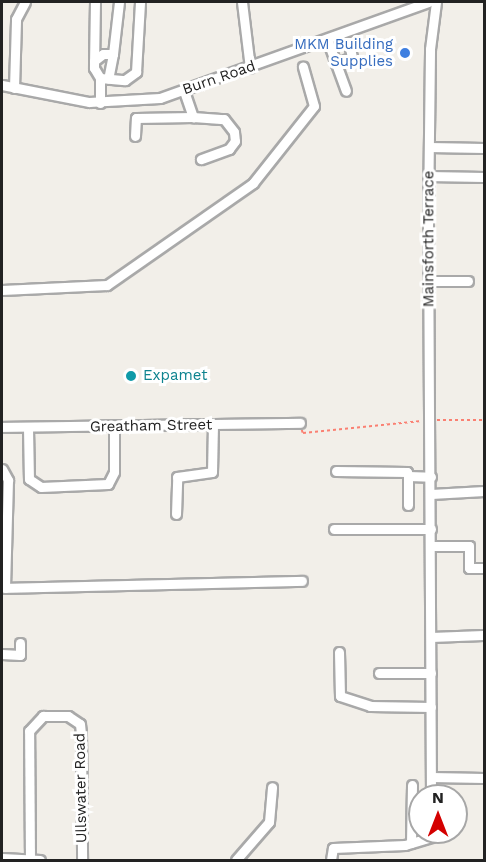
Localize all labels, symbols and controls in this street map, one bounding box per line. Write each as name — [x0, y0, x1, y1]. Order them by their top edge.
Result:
place label: MKM Building Supplies — [294, 35, 393, 70]
marker: MKM Building Supplies — [398, 46, 412, 60]
street label: Burn Road — [180, 57, 258, 99]
street label: Mainsforth Terrace — [420, 170, 438, 308]
place label: Expamet — [143, 367, 207, 385]
marker: Expamet — [124, 369, 138, 383]
street label: Greatham Street — [90, 416, 212, 436]
street label: Ullswater Road — [71, 733, 91, 843]
north arrow — [408, 784, 468, 844]
text: N — [432, 788, 444, 807]

